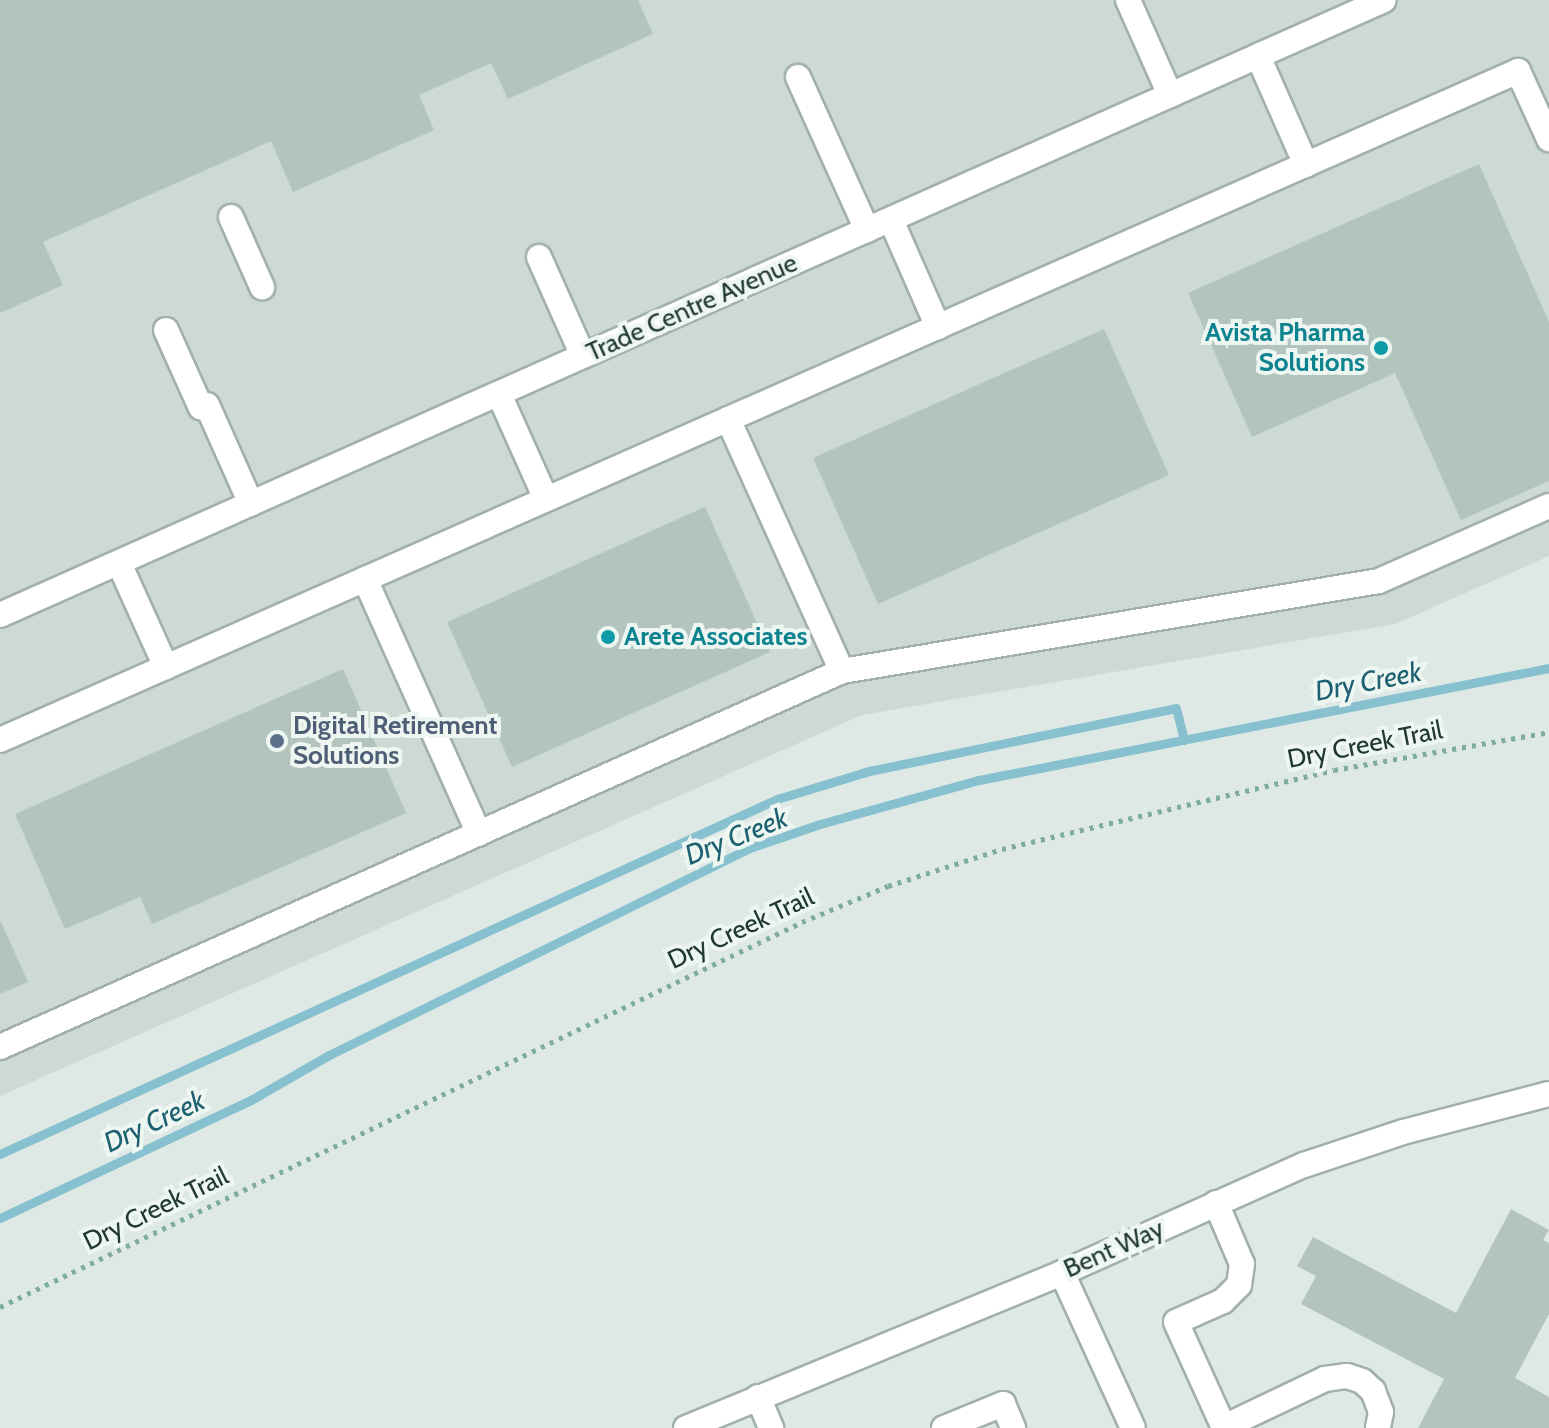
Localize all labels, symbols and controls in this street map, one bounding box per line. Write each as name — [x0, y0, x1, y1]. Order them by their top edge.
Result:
street label: Trade Centre Avenue — [582, 248, 802, 368]
place label: Avista Pharma Solutions — [1205, 317, 1365, 378]
marker: Avista Pharma Solutions — [1372, 339, 1390, 357]
place label: Arete Associates — [624, 621, 807, 653]
marker: Arete Associates — [599, 628, 617, 646]
water label: Dry Creek — [1312, 654, 1424, 708]
place label: Digital Retirement Solutions — [293, 710, 497, 772]
street label: Dry Creek Trail — [1285, 715, 1445, 775]
marker: Digital Retirement Solutions — [268, 732, 286, 750]
water label: Dry Creek — [680, 800, 792, 872]
street label: Dry Creek Trail — [663, 882, 819, 976]
water label: Dry Creek — [98, 1083, 210, 1159]
street label: Dry Creek Trail — [78, 1160, 234, 1258]
street label: Bent Way — [1059, 1213, 1169, 1285]

